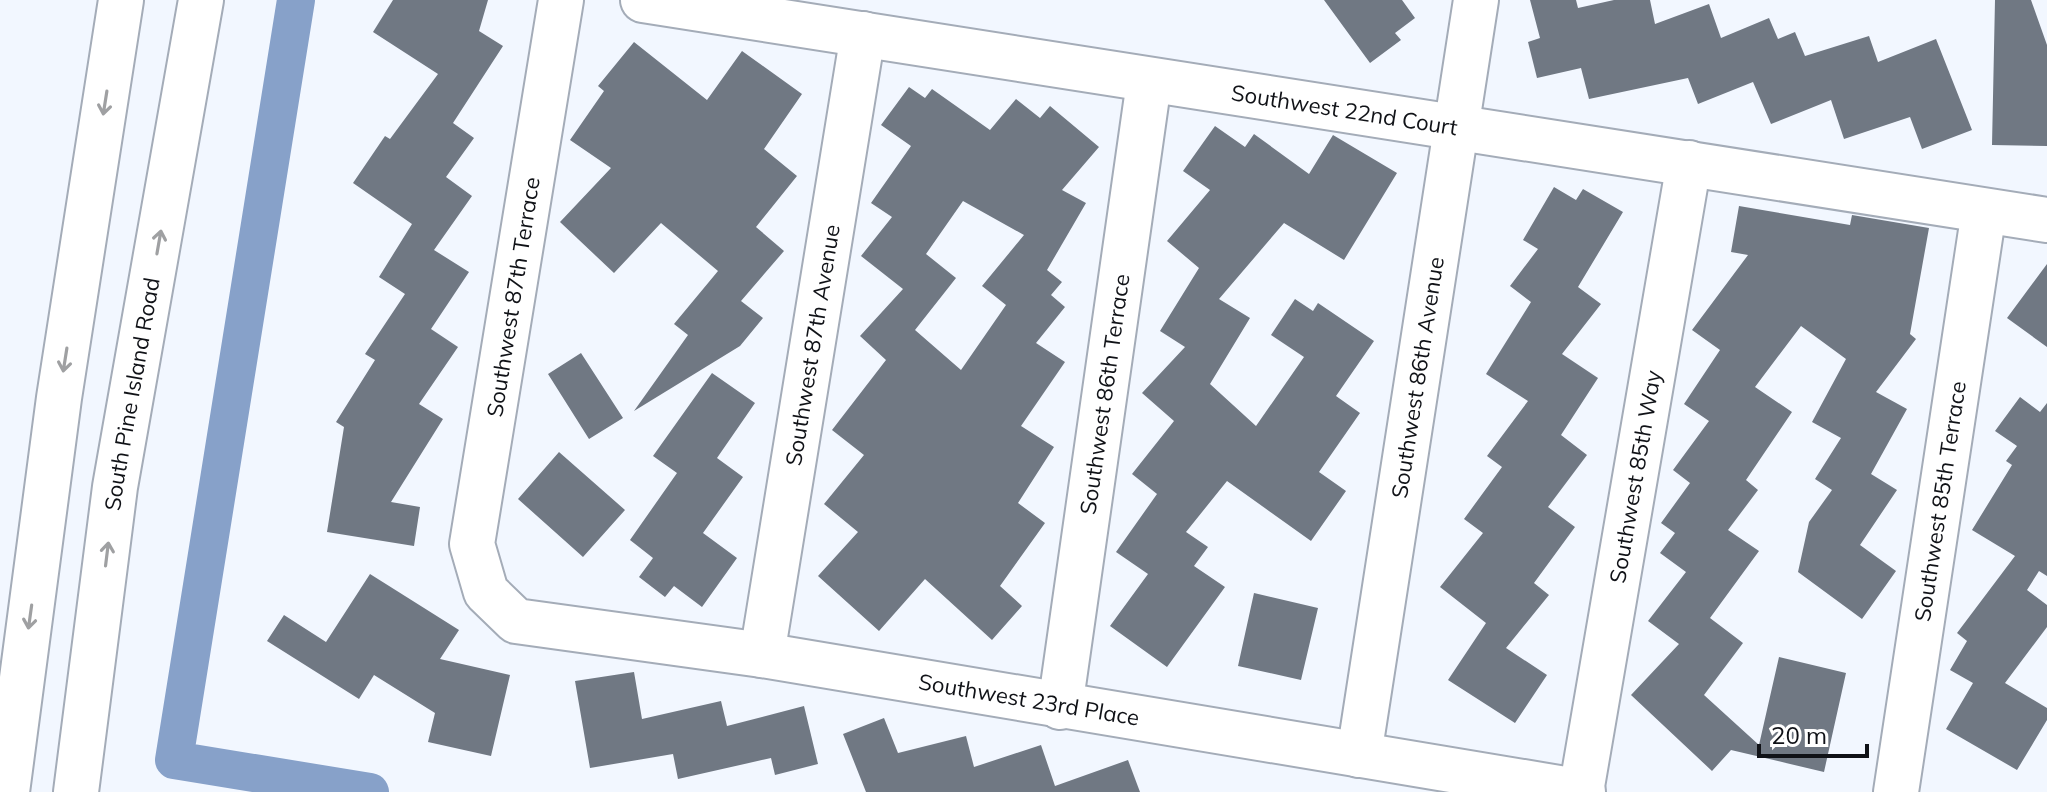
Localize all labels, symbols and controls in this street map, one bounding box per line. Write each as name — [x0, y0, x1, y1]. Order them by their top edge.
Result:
street label: Southwest 22nd Court — [1229, 78, 1460, 141]
one-way arrow — [97, 90, 112, 115]
street label: Southwest 87th Terrace — [480, 175, 546, 419]
street label: Southwest 87th Avenue — [779, 222, 846, 468]
one-way arrow — [153, 230, 168, 256]
street label: Southwest 86th Avenue — [1385, 255, 1450, 500]
street label: Southwest 86th Terrace — [1074, 272, 1136, 516]
street label: South Pine Island Road — [98, 275, 166, 512]
one-way arrow — [57, 347, 72, 372]
street label: Southwest 85th Way — [1603, 368, 1667, 585]
street label: Southwest 85th Terrace — [1908, 379, 1972, 623]
one-way arrow — [99, 541, 114, 568]
one-way arrow — [22, 604, 37, 629]
street label: Southwest 23rd Place — [917, 667, 1141, 732]
scale bar — [1759, 708, 1867, 758]
text: 20 m — [1771, 720, 1827, 750]

